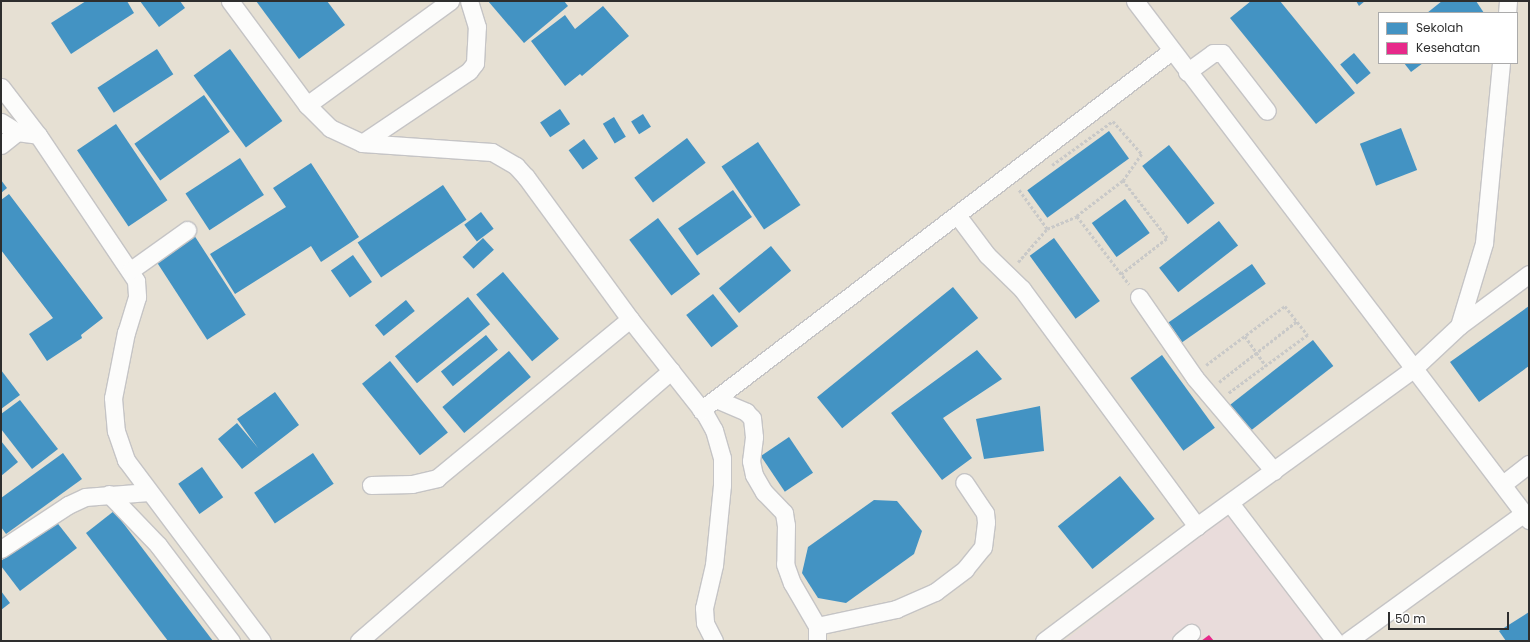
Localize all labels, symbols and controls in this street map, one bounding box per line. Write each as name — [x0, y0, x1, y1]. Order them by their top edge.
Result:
legend — [1378, 12, 1518, 64]
text: Sekolah — [1416, 19, 1463, 36]
text: Kesehatan — [1416, 39, 1480, 56]
scale bar — [1390, 604, 1511, 630]
text: 50 m — [1395, 610, 1426, 627]

